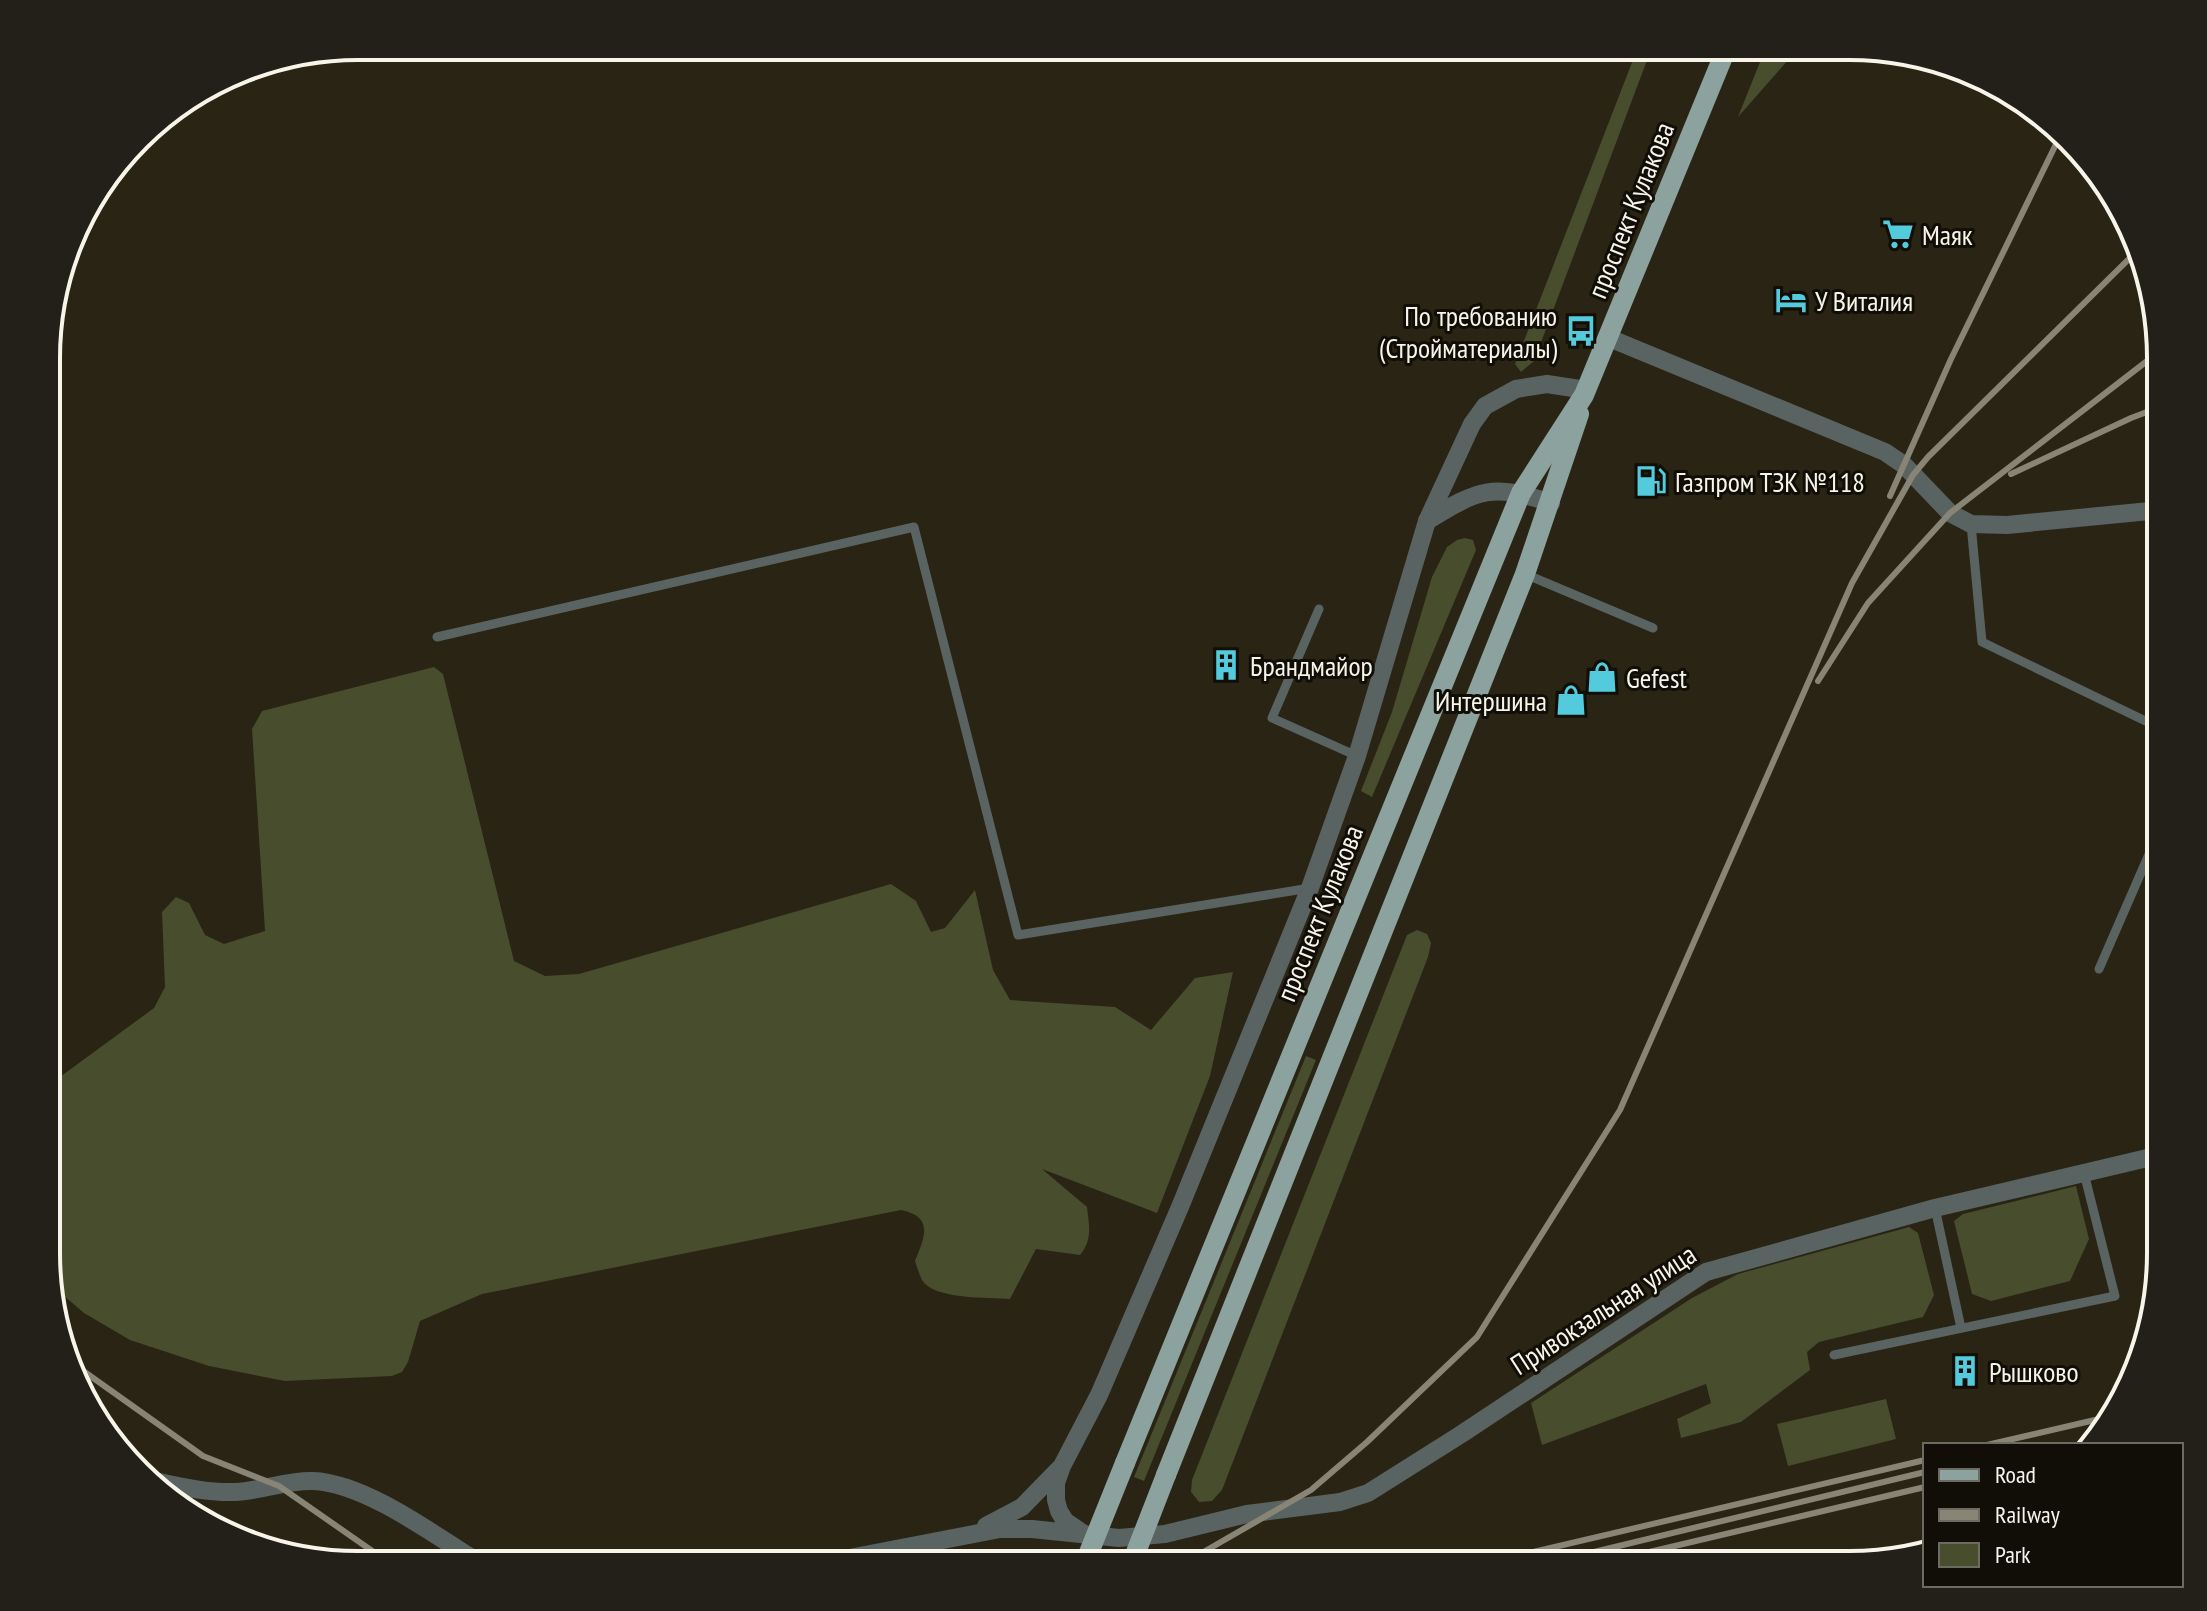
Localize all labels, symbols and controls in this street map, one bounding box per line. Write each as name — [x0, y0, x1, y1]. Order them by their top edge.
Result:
street label: проспект Кулакова — [1578, 117, 1682, 303]
place label: Маяк — [1922, 216, 1973, 253]
supermarket icon: Маяк — [1881, 217, 1915, 251]
place label: У Виталия — [1815, 282, 1913, 319]
hotel icon: У Виталия — [1774, 283, 1808, 317]
place label: По требованию (Стройматериалы) — [1379, 297, 1557, 366]
bus stop icon: По требованию (Стройматериалы) — [1564, 314, 1598, 348]
place label: Газпром ТЗК №118 — [1675, 463, 1865, 500]
fuel station icon: Газпром ТЗК №118 — [1634, 464, 1668, 498]
place label: Брандмайор — [1250, 647, 1373, 684]
building icon: Брандмайор — [1209, 648, 1243, 682]
place label: Gefest — [1626, 659, 1687, 696]
shop icon: Gefest — [1585, 660, 1619, 694]
place label: Интершина — [1435, 682, 1547, 719]
shop icon: Интершина — [1554, 683, 1588, 717]
street label: проспект Кулакова — [1267, 820, 1371, 1006]
street label: Привокзальная улица — [1503, 1235, 1703, 1383]
place label: Рышково — [1989, 1353, 2079, 1390]
building icon: Рышково — [1948, 1354, 1982, 1388]
legend — [1923, 1443, 2183, 1587]
text: Road — [1995, 1459, 2036, 1490]
text: Railway — [1995, 1499, 2060, 1530]
text: Park — [1995, 1539, 2031, 1570]

